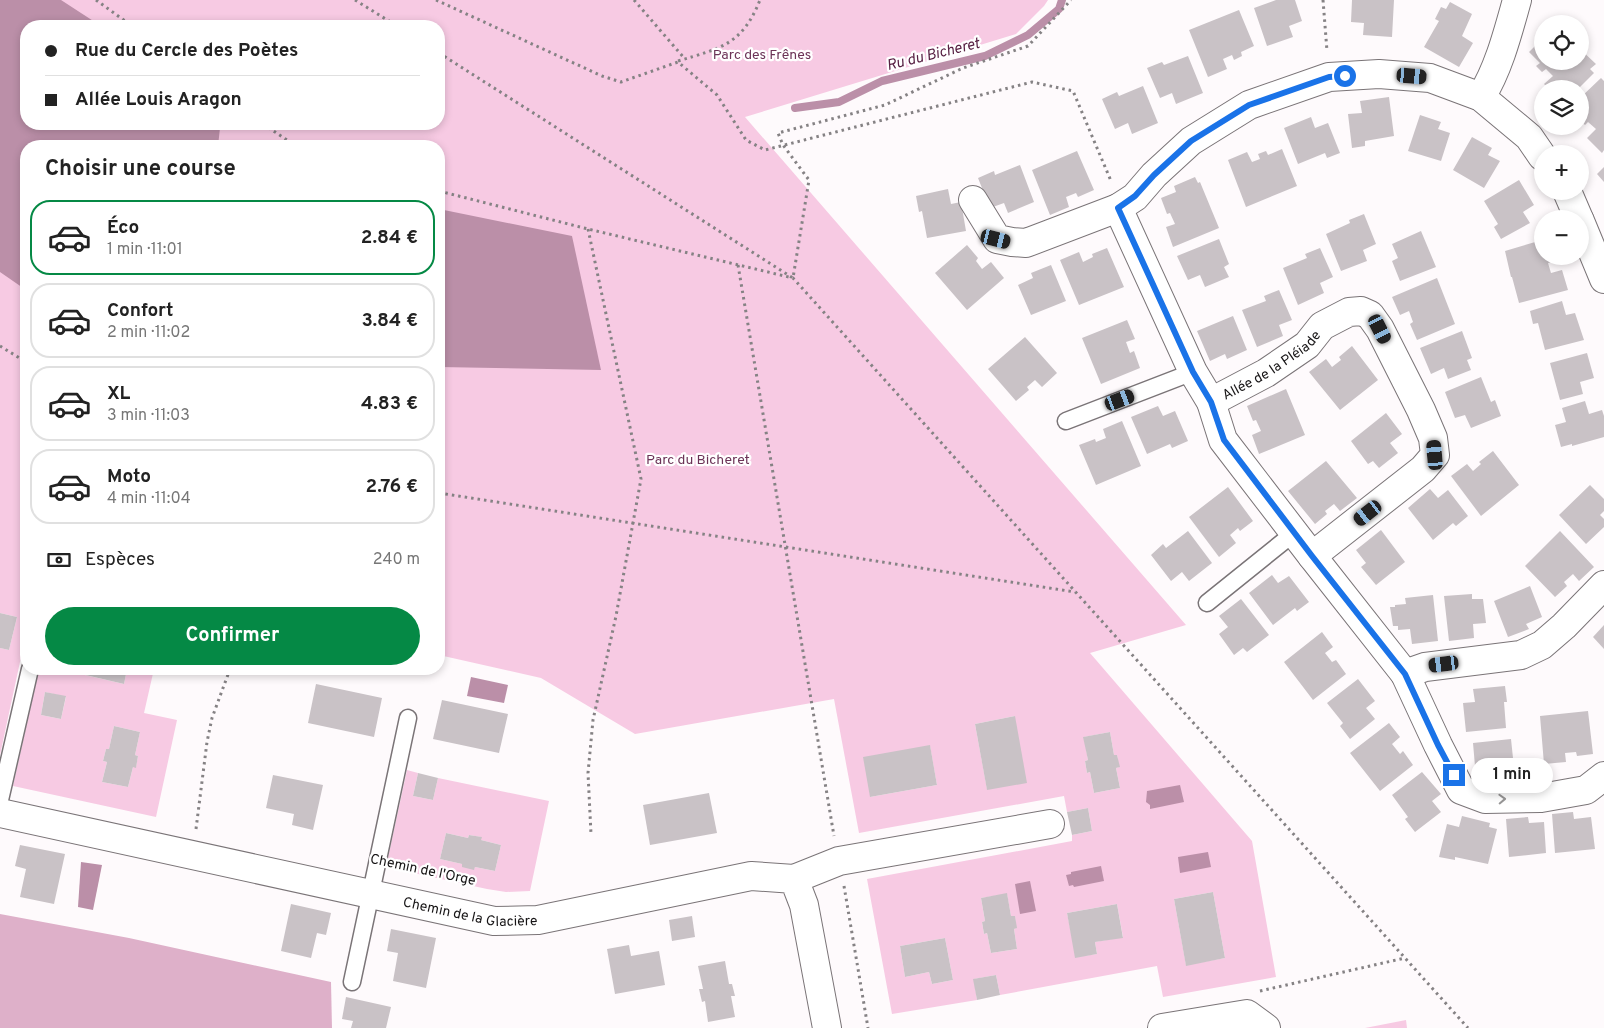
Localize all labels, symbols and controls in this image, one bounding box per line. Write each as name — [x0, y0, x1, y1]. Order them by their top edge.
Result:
map controls — [1534, 15, 1589, 265]
button: locate — [1534, 15, 1589, 70]
water label: Ru du Bicheret — [885, 35, 982, 76]
text: Rue du Cercle des Poètes — [75, 39, 298, 63]
park label: Parc des Frênes — [713, 47, 811, 64]
route start — [1334, 65, 1356, 87]
car — [1396, 67, 1427, 85]
button: layers — [1534, 80, 1589, 135]
text: Allée Louis Aragon — [75, 88, 242, 112]
button: + — [1534, 145, 1589, 200]
text: Choisir une course — [45, 156, 236, 183]
button: − — [1534, 210, 1589, 265]
icon: car — [47, 215, 92, 260]
text: Éco — [107, 216, 139, 240]
text: 2.84 € — [361, 226, 418, 250]
car — [979, 228, 1012, 250]
text: 1 min · 11:01 — [107, 240, 183, 260]
icon: car — [47, 298, 92, 343]
text: Confort — [107, 299, 173, 323]
text: 3.84 € — [361, 309, 418, 333]
car — [1366, 312, 1393, 346]
text: 2 min · 11:02 — [107, 323, 190, 343]
street label: Allée de la Pléiade — [1220, 328, 1325, 405]
icon: car — [47, 381, 92, 426]
text: XL — [107, 382, 130, 406]
car — [1103, 388, 1136, 412]
text: 4.83 € — [361, 392, 418, 416]
text: 3 min · 11:03 — [107, 406, 190, 426]
car — [1426, 439, 1443, 471]
park label: Parc du Bicheret — [646, 452, 750, 469]
icon: car — [47, 464, 92, 509]
text: Moto — [107, 465, 151, 489]
text: 2.76 € — [366, 475, 418, 499]
text: 4 min · 11:04 — [107, 489, 191, 509]
car — [1351, 498, 1384, 528]
icon: cash — [45, 546, 73, 574]
text: Espèces — [85, 548, 155, 572]
text: 240 m — [373, 550, 420, 570]
button: Confirmer — [45, 607, 420, 665]
car — [1428, 655, 1459, 673]
callout: 1 min — [1472, 758, 1554, 792]
route end — [1443, 764, 1465, 786]
text: 1 min — [1493, 765, 1531, 785]
one-way arrow — [1498, 794, 1506, 804]
street label: Chemin de l'Orge — [368, 851, 477, 890]
street label: Chemin de la Glacière — [401, 894, 538, 931]

